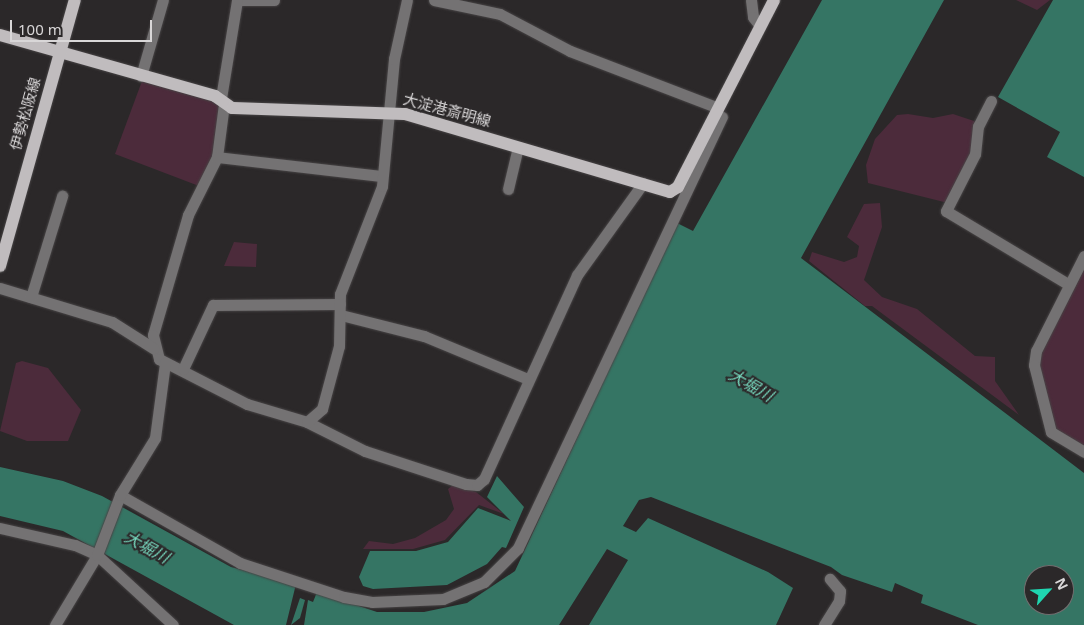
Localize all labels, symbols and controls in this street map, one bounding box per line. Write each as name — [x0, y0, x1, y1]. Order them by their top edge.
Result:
scale bar — [12, 10, 155, 42]
text: 100 m — [18, 19, 62, 39]
street label: 伊勢松阪線 — [6, 75, 44, 153]
street label: 大淀港斎明線 — [401, 90, 493, 130]
water label: 大堀川 — [725, 365, 777, 405]
water label: 大堀川 — [121, 527, 173, 567]
north arrow — [1024, 565, 1074, 615]
text: N — [1051, 574, 1073, 593]

